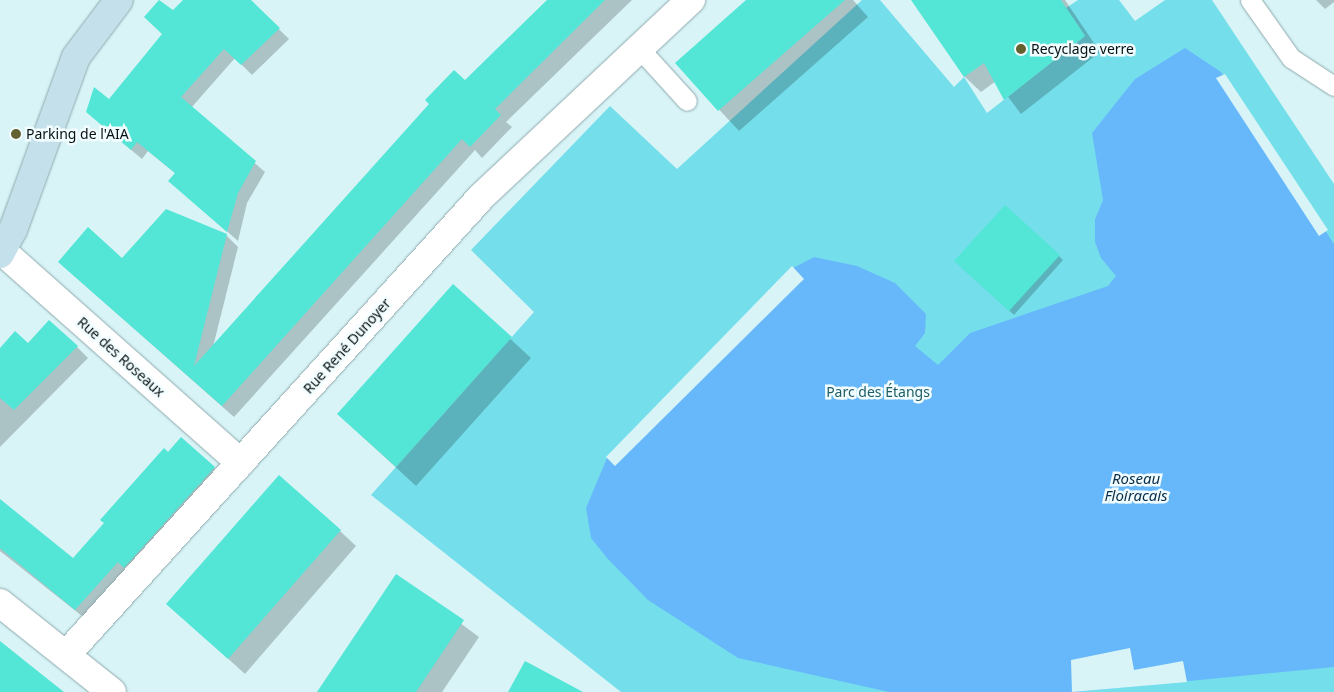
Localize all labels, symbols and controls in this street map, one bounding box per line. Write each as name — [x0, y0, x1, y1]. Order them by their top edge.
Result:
place label: Recyclage verre — [1031, 41, 1134, 57]
marker: Recyclage verre — [1015, 43, 1027, 55]
place label: Parking de l'AIA — [26, 126, 129, 142]
marker: Parking de l'AIA — [10, 128, 22, 140]
street label: Rue René Dunoyer — [300, 295, 394, 397]
street label: Rue des Roseaux — [74, 313, 168, 401]
park label: Parc des Étangs — [826, 384, 930, 400]
water label: Roseau Floiracais — [1104, 469, 1168, 504]

